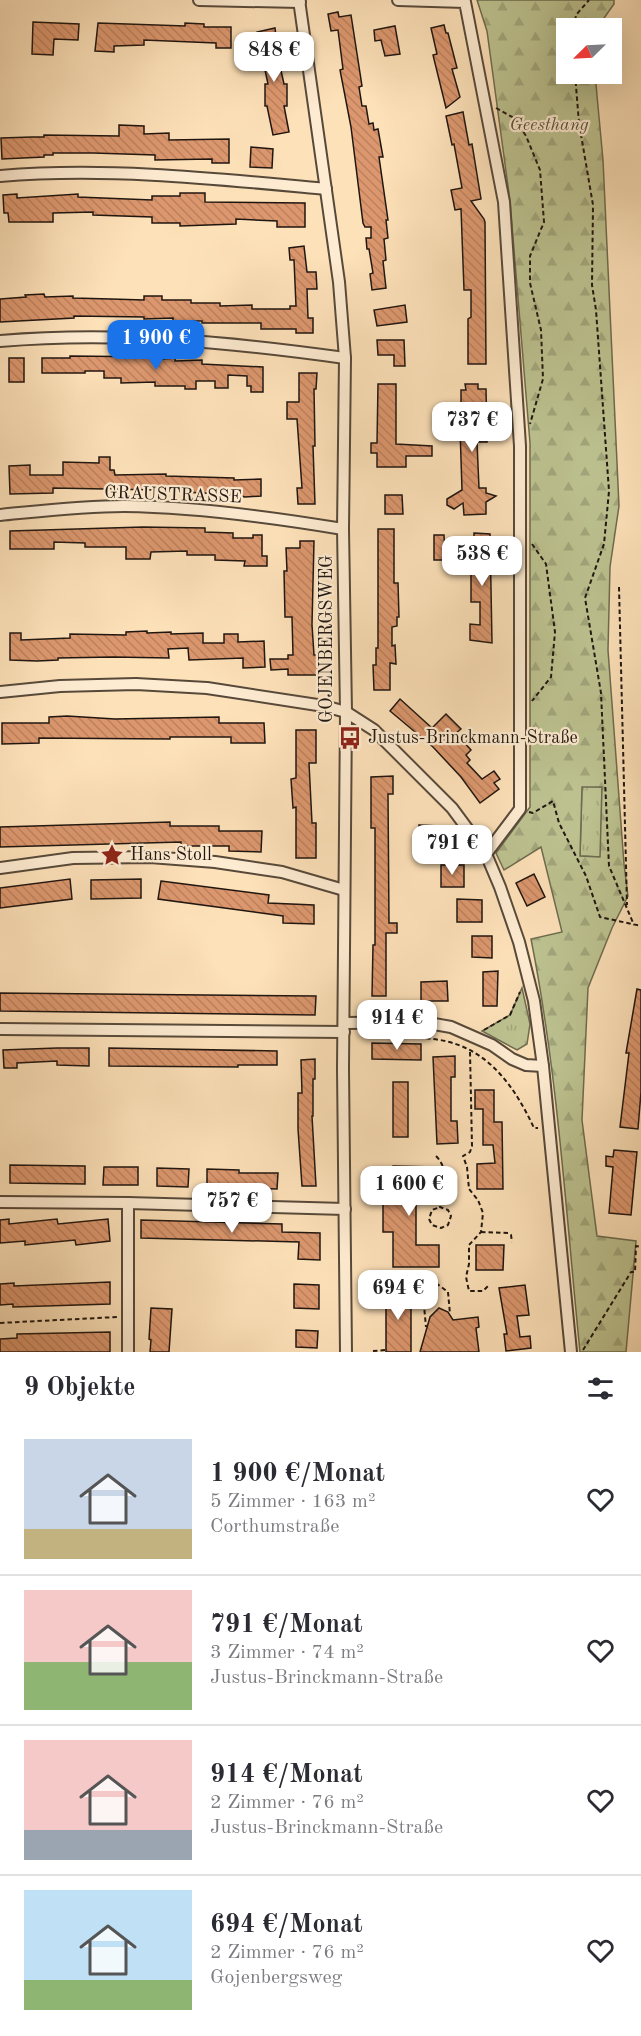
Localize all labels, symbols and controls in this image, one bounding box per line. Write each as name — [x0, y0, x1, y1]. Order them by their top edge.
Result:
north arrow — [556, 18, 622, 84]
map controls — [556, 18, 622, 84]
pin: 848 € — [232, 32, 316, 83]
text: 848 € — [248, 41, 300, 61]
park label: Geesthang — [509, 116, 589, 134]
pin: 1 900 € — [101, 320, 211, 371]
text: 1 900 € — [121, 329, 191, 349]
pin: 737 € — [430, 402, 514, 453]
text: 737 € — [446, 411, 498, 431]
street label: GRAUSTRASSE — [104, 484, 242, 506]
pin: 538 € — [440, 536, 524, 587]
text: 538 € — [456, 545, 508, 565]
street label: GOJENBERGSWEG — [318, 555, 336, 723]
bus stop icon: Justus-Brinckmann-Straße — [337, 725, 363, 751]
place label: Justus-Brinckmann-Straße — [368, 729, 578, 747]
pin: 791 € — [410, 825, 494, 876]
text: 791 € — [426, 834, 478, 854]
place icon: Hans Stoll — [99, 842, 125, 868]
place label: Hans Stoll — [130, 846, 212, 864]
pin: 914 € — [355, 1000, 439, 1051]
text: 914 € — [371, 1009, 423, 1029]
pin: 1 600 € — [354, 1166, 464, 1217]
text: 1 600 € — [374, 1175, 444, 1195]
pin: 757 € — [190, 1183, 274, 1234]
text: 757 € — [206, 1192, 258, 1212]
pin: 694 € — [356, 1270, 440, 1321]
text: 694 € — [372, 1279, 424, 1299]
icon: filters — [584, 1372, 617, 1405]
text: 9 Objekte — [24, 1375, 136, 1401]
text: 1 900 €/Monat — [210, 1461, 385, 1487]
icon: home — [72, 1463, 144, 1535]
icon: heart — [584, 1483, 617, 1516]
text: 5 Zimmer · 163 m² — [210, 1492, 375, 1512]
text: Corthumstraße — [210, 1517, 339, 1537]
text: 791 €/Monat — [210, 1612, 363, 1638]
icon: home — [72, 1614, 144, 1686]
icon: heart — [584, 1634, 617, 1667]
text: 3 Zimmer · 74 m² — [210, 1643, 364, 1663]
text: Justus-Brinckmann-Straße — [210, 1668, 443, 1688]
text: 914 €/Monat — [210, 1762, 363, 1788]
icon: home — [72, 1764, 144, 1836]
icon: heart — [584, 1784, 617, 1817]
text: 2 Zimmer · 76 m² — [210, 1793, 364, 1813]
text: Justus-Brinckmann-Straße — [210, 1818, 443, 1838]
text: 694 €/Monat — [210, 1912, 363, 1938]
icon: home — [72, 1914, 144, 1986]
icon: heart — [584, 1934, 617, 1967]
text: 2 Zimmer · 76 m² — [210, 1943, 364, 1963]
text: Gojenbergsweg — [210, 1968, 342, 1988]

